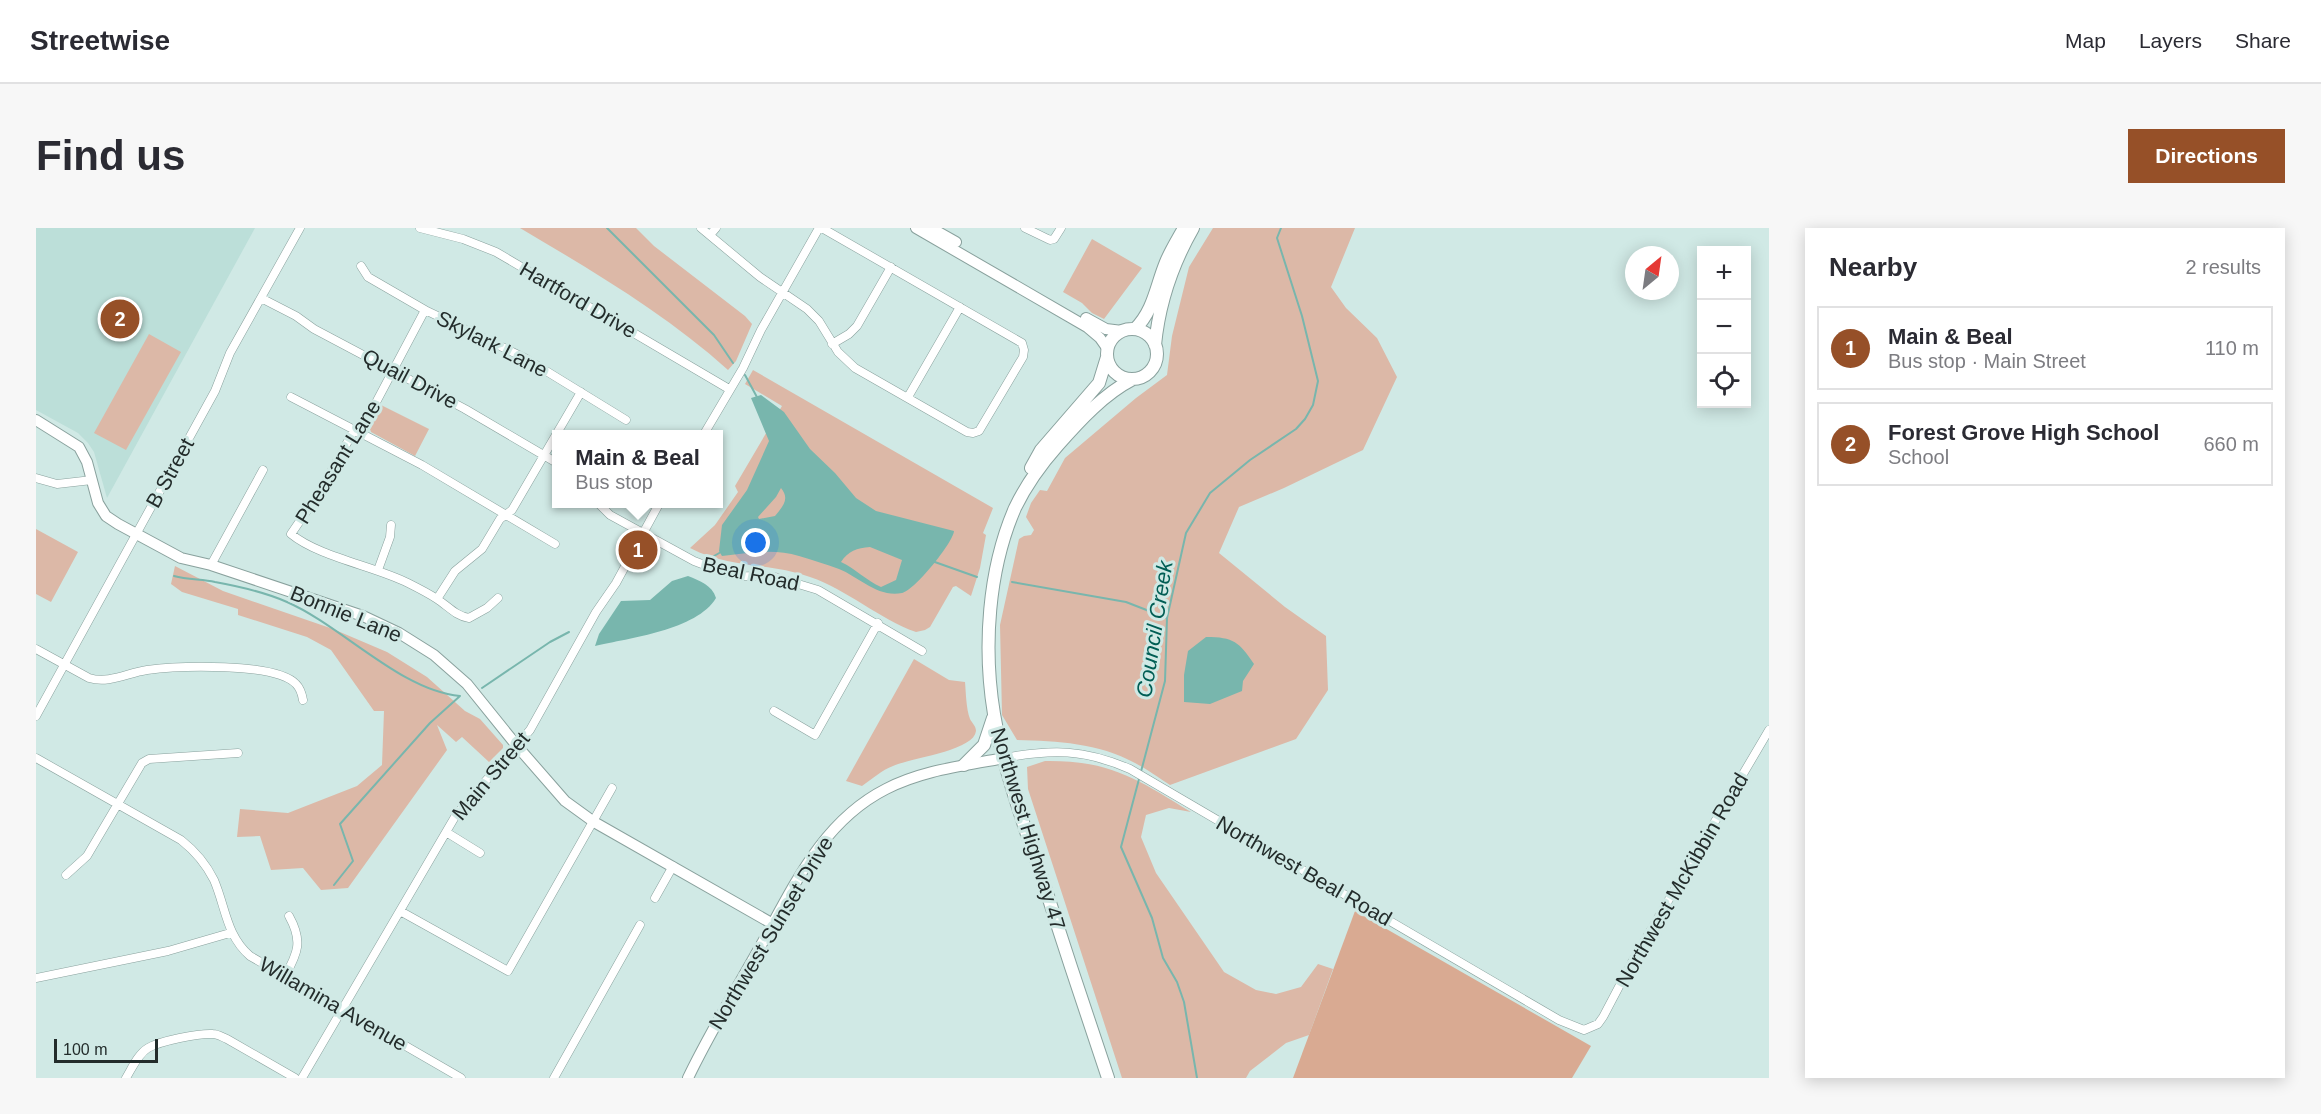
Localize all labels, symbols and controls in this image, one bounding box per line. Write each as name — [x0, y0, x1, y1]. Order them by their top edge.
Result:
text: Streetwise — [30, 25, 170, 56]
text: Map — [2065, 29, 2106, 52]
text: Layers — [2139, 29, 2202, 52]
text: Share — [2235, 29, 2291, 52]
button: Directions — [2128, 129, 2285, 183]
text: Find us — [36, 132, 185, 179]
north arrow — [1625, 246, 1679, 300]
map controls — [1697, 246, 1751, 408]
button: + — [1697, 246, 1751, 300]
text: Nearby — [1829, 252, 1917, 282]
text: 2 results — [2185, 256, 2261, 278]
street label: Hartford Drive — [516, 257, 641, 342]
pin: 2 — [100, 296, 140, 341]
button: − — [1697, 300, 1751, 354]
street label: Skylark Lane — [433, 306, 552, 381]
text: Main & Beal — [1888, 324, 2013, 349]
text: 1 — [1845, 337, 1856, 359]
text: 110 m — [2205, 337, 2259, 359]
street label: Quail Drive — [359, 344, 461, 413]
text: Bus stop · Main Street — [1888, 350, 2086, 372]
button: locate — [1697, 354, 1751, 408]
street label: Pheasant Lane — [290, 396, 385, 528]
text: Forest Grove High School — [1888, 420, 2159, 445]
popup — [552, 430, 723, 508]
text: 2 — [1845, 433, 1856, 455]
text: 660 m — [2203, 433, 2259, 455]
street label: B Street — [141, 434, 198, 512]
text: Main & Beal — [575, 445, 700, 470]
text: School — [1888, 446, 1949, 468]
text: Bus stop — [575, 471, 653, 493]
pin: 1 — [618, 528, 658, 572]
your location — [741, 528, 770, 557]
street label: Beal Road — [701, 552, 801, 595]
water label: Council Creek — [1131, 558, 1178, 699]
street label: Bonnie Lane — [287, 581, 405, 646]
street label: Northwest Highway 47 — [987, 725, 1070, 933]
street label: Main Street — [447, 727, 534, 824]
street label: Northwest McKibbin Road — [1611, 769, 1752, 991]
street label: Northwest Beal Road — [1213, 811, 1396, 930]
street label: Northwest Sunset Drive — [704, 832, 837, 1033]
street label: Willamina Avenue — [255, 952, 411, 1055]
scale bar — [54, 1036, 158, 1064]
text: 100 m — [63, 1041, 107, 1058]

